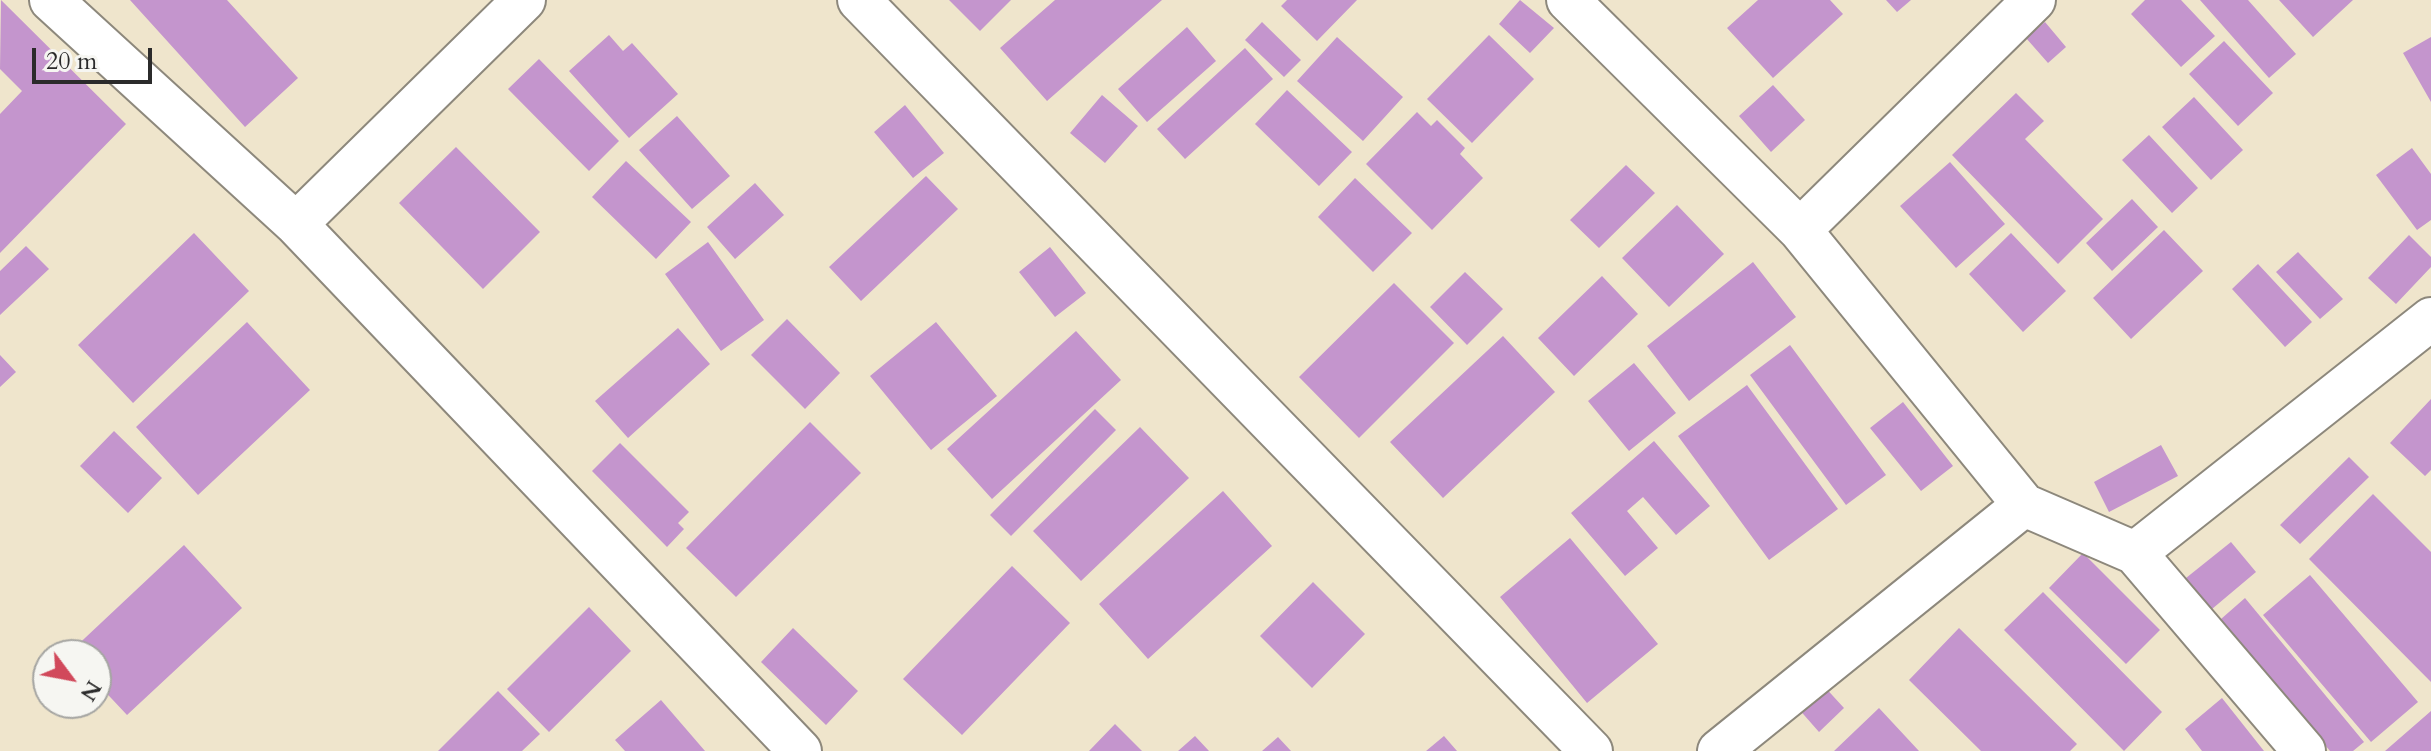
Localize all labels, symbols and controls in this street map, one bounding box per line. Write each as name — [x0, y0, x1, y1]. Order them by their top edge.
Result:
scale bar — [36, 32, 156, 82]
text: 20 m — [46, 45, 97, 78]
north arrow — [32, 639, 112, 719]
text: N — [73, 675, 108, 707]

